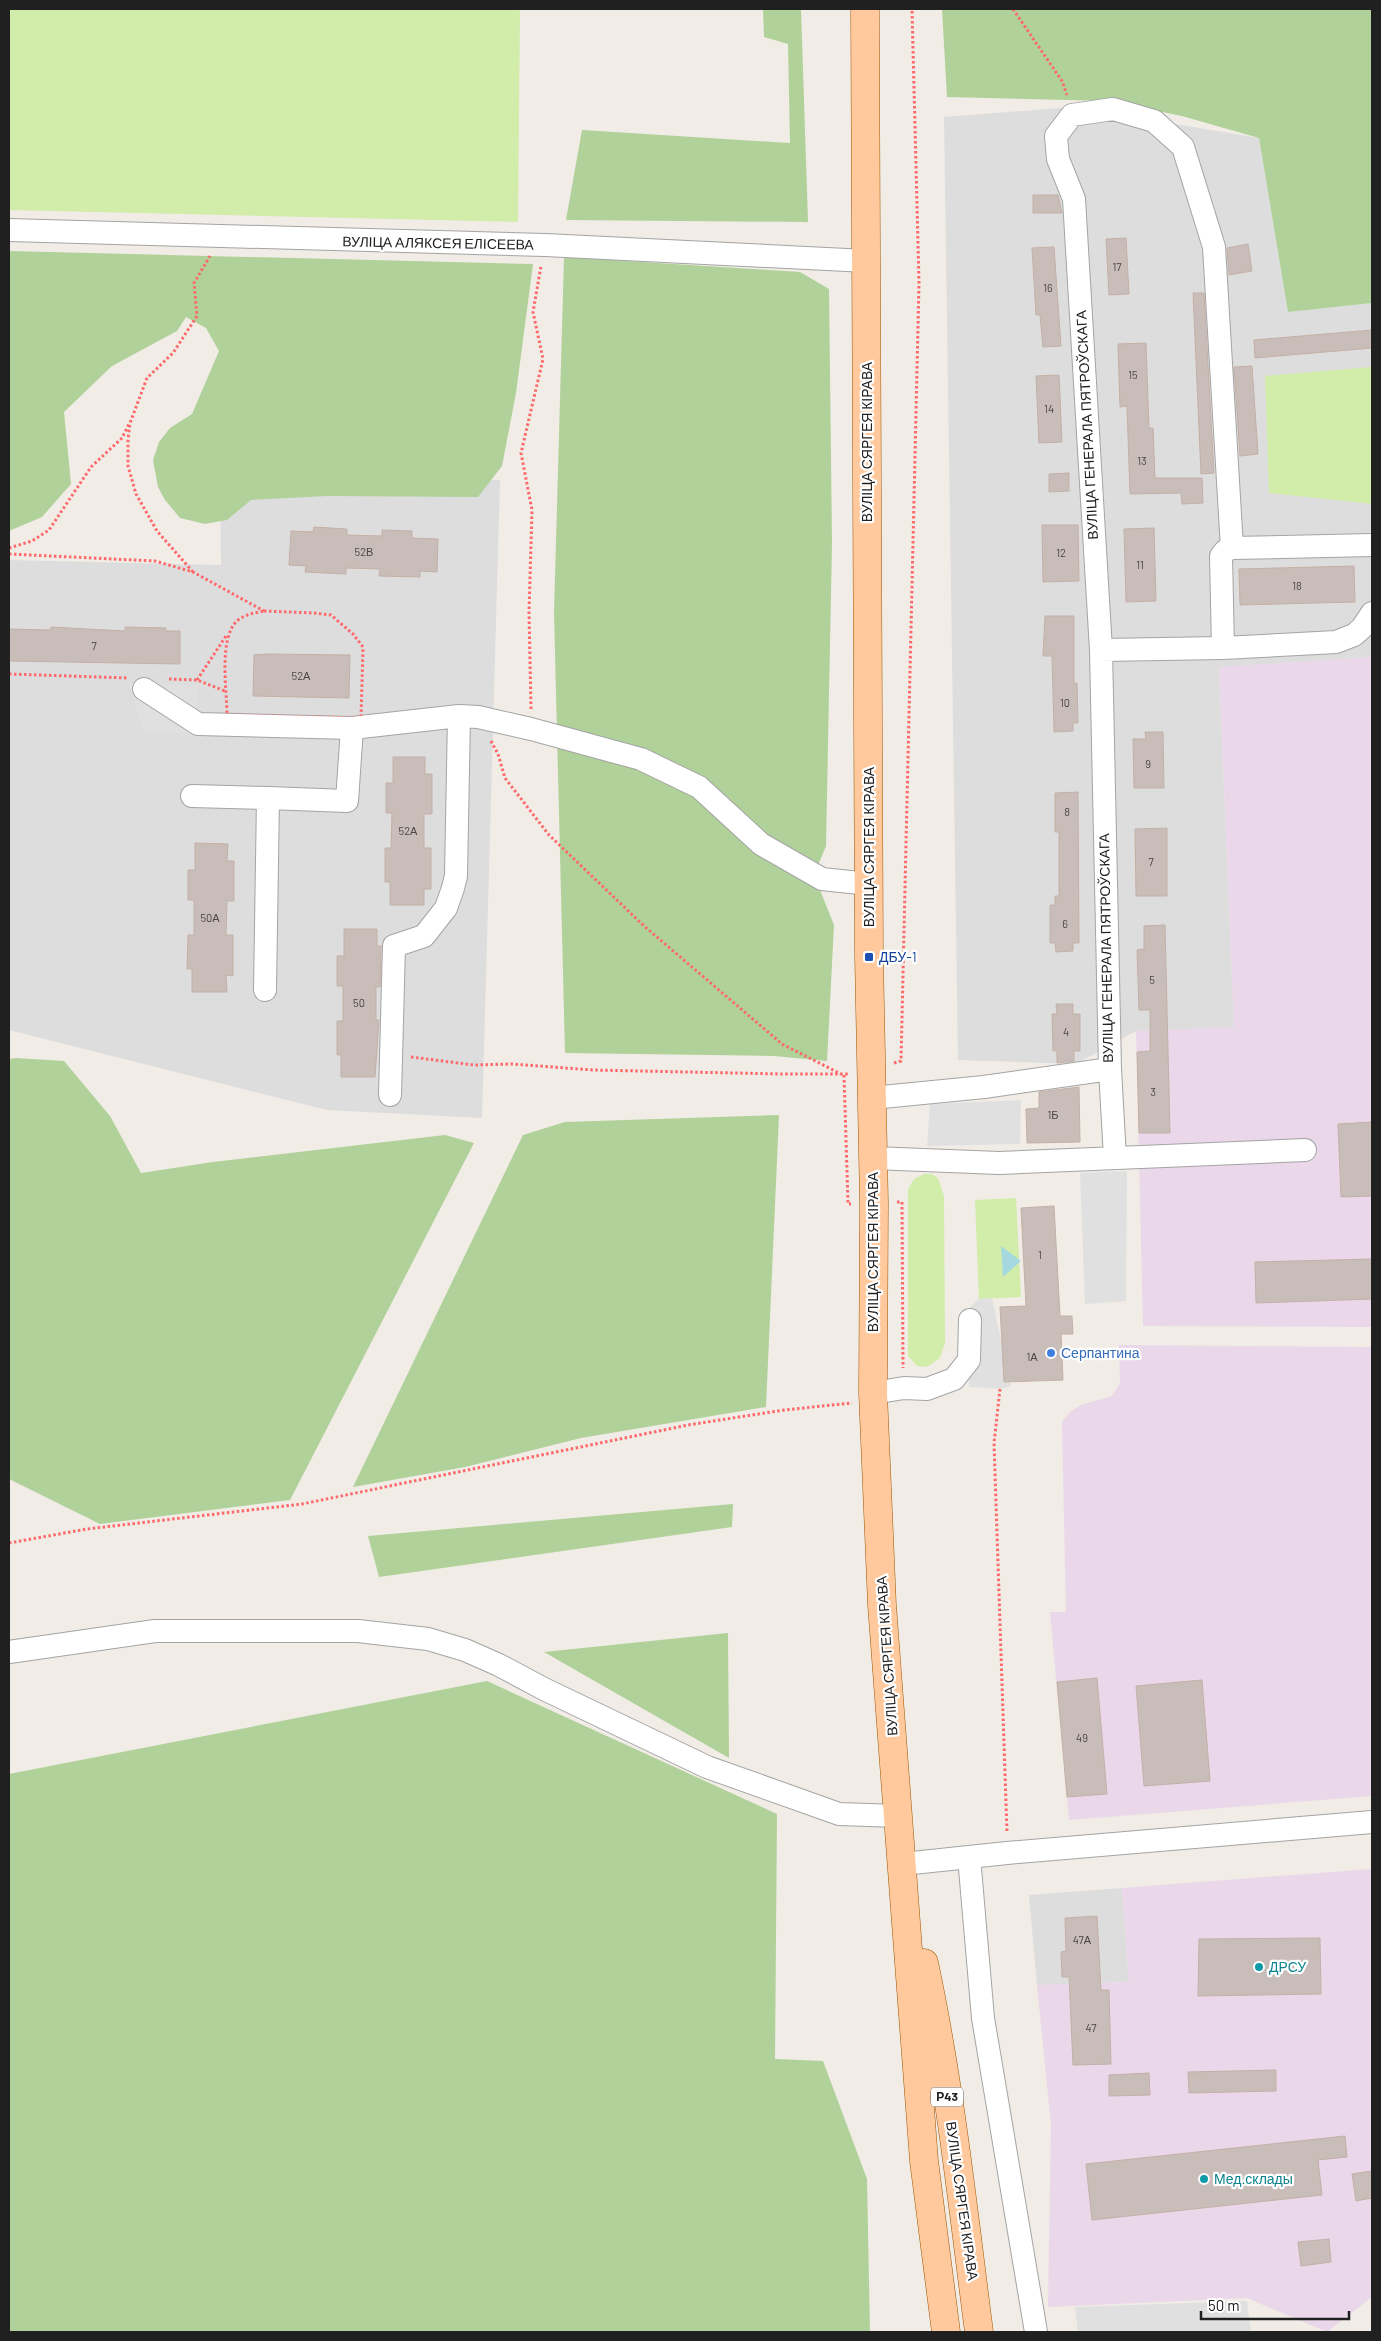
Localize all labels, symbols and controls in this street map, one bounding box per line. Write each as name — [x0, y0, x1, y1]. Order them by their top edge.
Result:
street label: ВУЛІЦА АЛЯКСЕЯ ЕЛІСЕЕВА — [342, 232, 535, 253]
house number: 17 — [1112, 260, 1122, 273]
house number: 16 — [1043, 281, 1053, 294]
street label: ВУЛІЦА ГЕНЕРАЛА ПЯТРОЎСКАГА — [1072, 309, 1101, 540]
street label: ВУЛІЦА СЯРГЕЯ КІРАВА — [858, 361, 875, 522]
house number: 15 — [1128, 368, 1138, 381]
house number: 14 — [1044, 402, 1054, 415]
house number: 13 — [1137, 454, 1147, 467]
house number: 52В — [355, 545, 373, 558]
house number: 12 — [1056, 546, 1066, 559]
house number: 11 — [1136, 558, 1144, 571]
house number: 18 — [1292, 579, 1302, 592]
house number: 7 — [91, 639, 97, 652]
house number: 52А — [292, 669, 311, 682]
house number: 10 — [1060, 696, 1070, 709]
house number: 9 — [1145, 757, 1151, 770]
street label: ВУЛІЦА СЯРГЕЯ КІРАВА — [860, 766, 877, 927]
house number: 8 — [1064, 805, 1070, 818]
house number: 52А — [399, 824, 418, 837]
street label: ВУЛІЦА ГЕНЕРАЛА ПЯТРОЎСКАГА — [1095, 832, 1116, 1063]
house number: 7 — [1148, 855, 1154, 868]
house number: 50А — [200, 911, 220, 924]
house number: 6 — [1062, 917, 1068, 930]
place label: ДБУ-1 — [879, 948, 917, 965]
marker: ДБУ-1 — [863, 951, 875, 963]
house number: 5 — [1149, 973, 1155, 986]
house number: 50 — [353, 996, 365, 1009]
house number: 4 — [1063, 1025, 1069, 1038]
house number: 3 — [1150, 1085, 1156, 1098]
house number: 1Б — [1047, 1108, 1059, 1121]
street label: ВУЛІЦА СЯРГЕЯ КІРАВА — [864, 1171, 881, 1332]
house number: 1 — [1038, 1248, 1042, 1261]
place label: Серпантина — [1061, 1344, 1140, 1361]
marker: Серпантина — [1045, 1347, 1057, 1359]
house number: 1А — [1026, 1350, 1038, 1363]
street label: ВУЛІЦА СЯРГЕЯ КІРАВА — [872, 1575, 901, 1737]
house number: 49 — [1076, 1731, 1088, 1744]
house number: 47А — [1073, 1933, 1092, 1946]
place label: ДРСУ — [1269, 1958, 1306, 1975]
marker: ДРСУ — [1253, 1961, 1265, 1973]
house number: 47 — [1086, 2021, 1096, 2034]
road number: Р43 — [931, 2088, 963, 2106]
street label: ВУЛІЦА СЯРГЕЯ КІРАВА — [943, 2120, 982, 2282]
place label: Мед.склады — [1214, 2170, 1293, 2187]
marker: Мед.склады — [1198, 2173, 1210, 2185]
scale bar — [1201, 2288, 1348, 2320]
text: 50 m — [1208, 2296, 1240, 2314]

